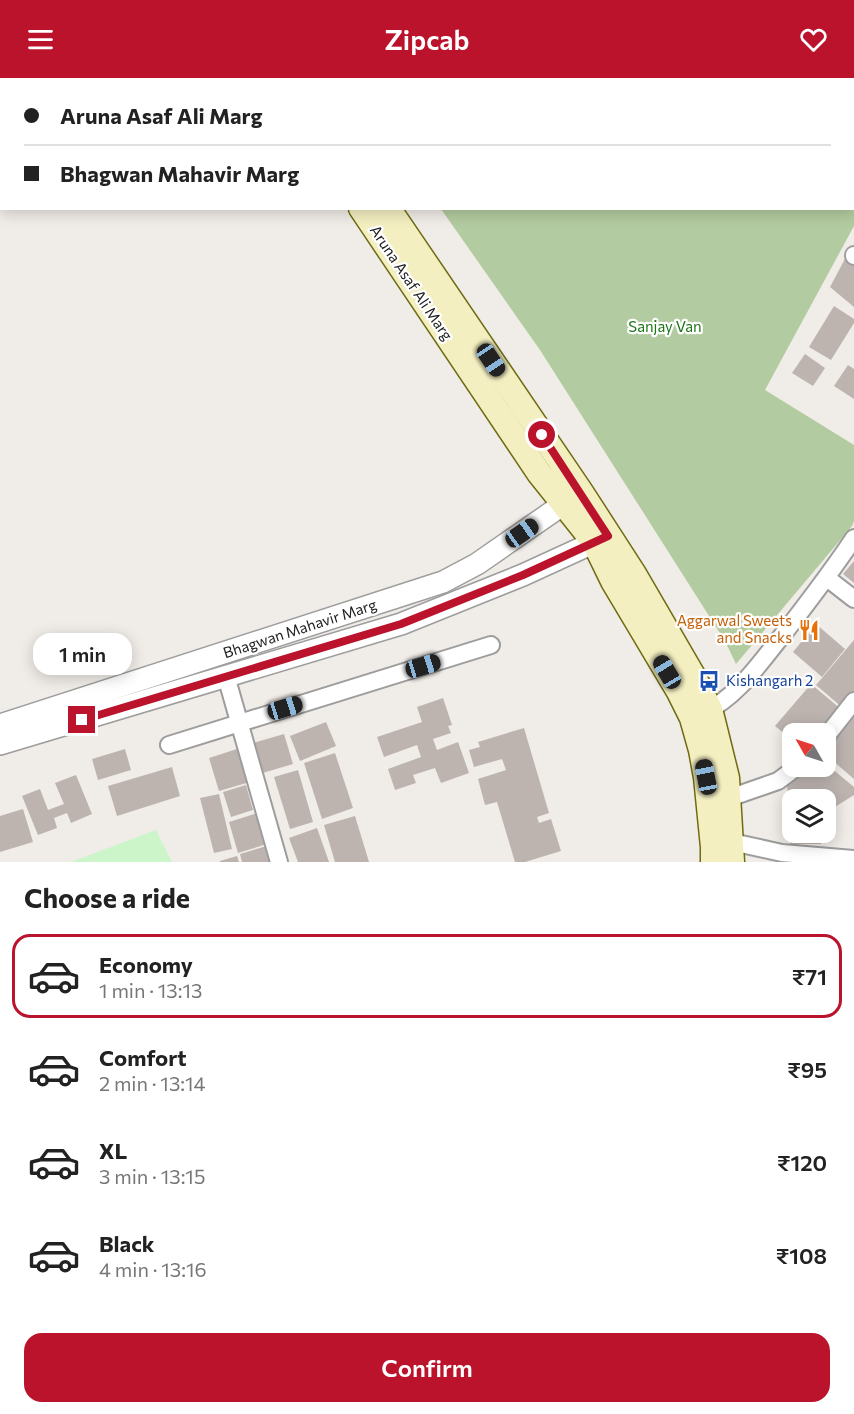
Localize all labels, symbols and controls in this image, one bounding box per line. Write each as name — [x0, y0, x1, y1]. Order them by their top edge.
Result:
icon: menu — [24, 23, 57, 56]
text: Zipcab — [384, 23, 470, 56]
icon: heart — [797, 23, 830, 56]
text: Aruna Asaf Ali Marg — [60, 102, 263, 129]
text: Bhagwan Mahavir Marg — [60, 160, 299, 187]
street label: Aruna Asaf Ali Marg — [367, 221, 457, 343]
park label: Sanjay Van — [628, 317, 702, 335]
car — [473, 340, 509, 380]
route start — [528, 421, 555, 448]
car — [502, 515, 542, 551]
street label: Bhagwan Mahavir Marg — [221, 595, 379, 661]
place label: Aggarwal Sweets and Snacks — [677, 611, 792, 646]
restaurant icon: Aggarwal Sweets and Snacks — [797, 618, 821, 642]
callout: 1 min — [32, 633, 132, 675]
text: 1 min — [59, 642, 106, 666]
car — [403, 652, 443, 680]
car — [650, 652, 684, 692]
bus stop icon: Kishangarh 2 — [697, 669, 721, 693]
place label: Kishangarh 2 — [726, 671, 813, 689]
car — [265, 694, 305, 722]
route end — [68, 706, 95, 733]
north arrow — [782, 723, 836, 777]
map controls — [782, 723, 836, 843]
car — [694, 758, 718, 796]
button: layers — [782, 789, 836, 843]
text: Choose a ride — [24, 881, 190, 914]
icon: car — [27, 949, 81, 1003]
text: Economy — [99, 951, 193, 978]
text: ₹71 — [792, 963, 827, 990]
text: 1 min · 13:13 — [99, 978, 202, 1002]
icon: car — [27, 1042, 81, 1096]
text: Comfort — [99, 1044, 187, 1071]
text: ₹95 — [787, 1056, 827, 1083]
text: 2 min · 13:14 — [99, 1071, 206, 1095]
icon: car — [27, 1135, 81, 1189]
text: XL — [99, 1137, 127, 1164]
text: ₹120 — [777, 1149, 827, 1176]
text: 3 min · 13:15 — [99, 1164, 205, 1188]
icon: car — [27, 1228, 81, 1282]
text: Black — [99, 1230, 154, 1257]
text: ₹108 — [776, 1242, 827, 1269]
text: 4 min · 13:16 — [99, 1257, 207, 1281]
button: Confirm — [24, 1333, 830, 1402]

